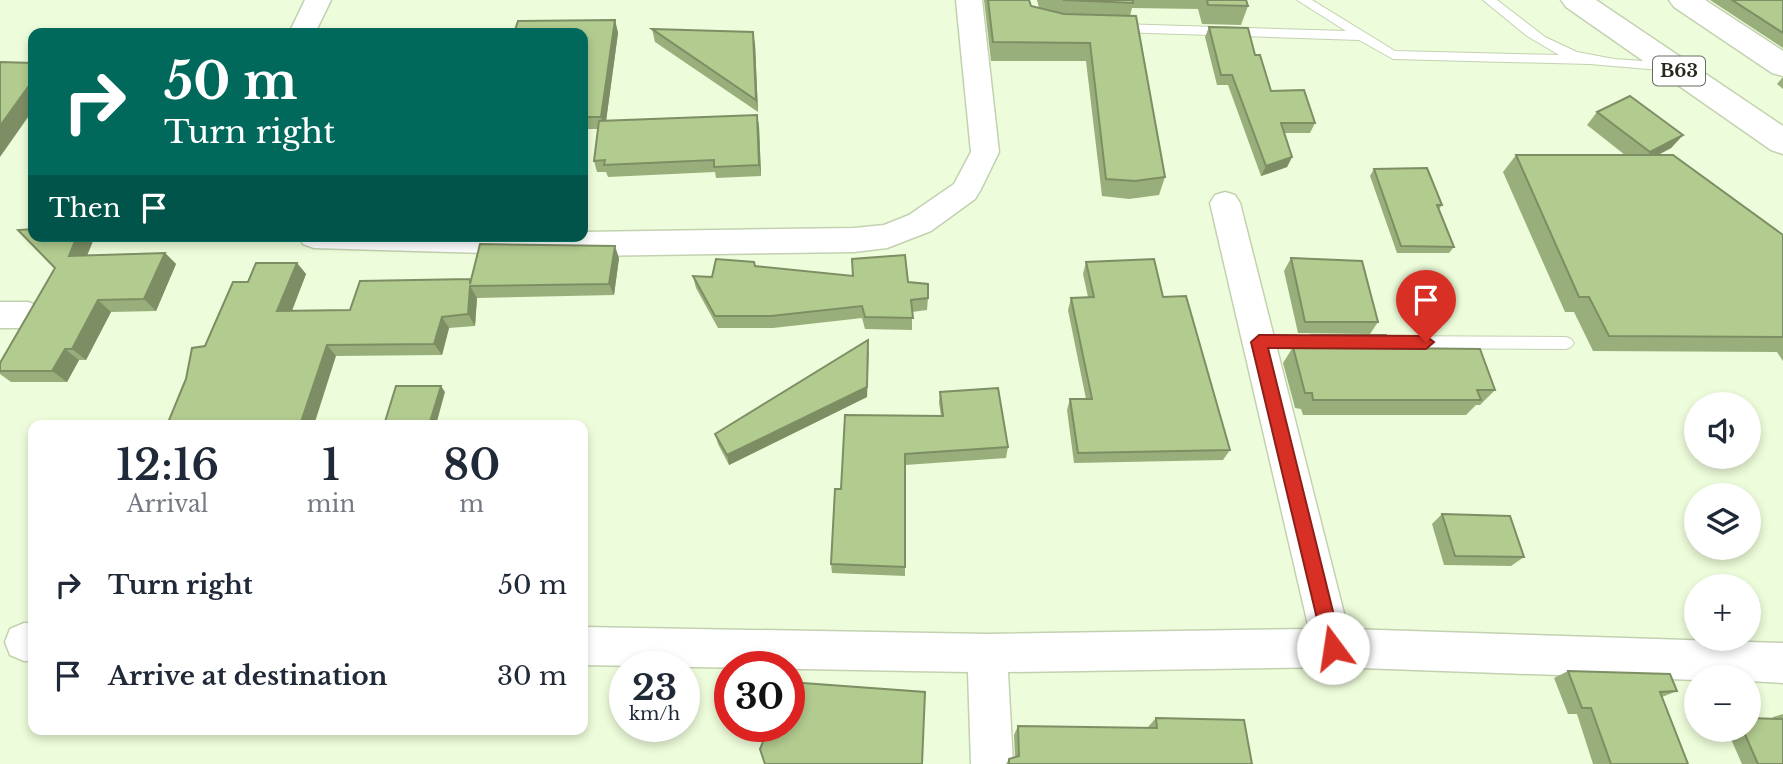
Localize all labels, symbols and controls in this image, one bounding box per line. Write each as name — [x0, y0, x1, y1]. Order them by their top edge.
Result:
text: 50 m — [164, 51, 297, 112]
icon: right — [49, 56, 140, 147]
road number: B63 — [1653, 56, 1705, 86]
text: Turn right — [164, 112, 335, 152]
icon: arrive — [135, 189, 173, 227]
text: Then — [49, 192, 121, 224]
pin — [1396, 270, 1456, 342]
icon: arrive — [1407, 281, 1445, 319]
map controls — [1684, 392, 1761, 742]
button: sound — [1684, 392, 1761, 469]
text: 12:16 — [116, 439, 219, 491]
text: 1 — [322, 439, 340, 491]
text: 80 — [443, 439, 500, 491]
button: layers — [1684, 483, 1761, 560]
text: Arrival — [127, 490, 208, 518]
text: min — [307, 490, 355, 518]
text: m — [459, 490, 484, 518]
icon: right — [49, 566, 87, 604]
text: Turn right — [108, 569, 253, 601]
text: 50 m — [498, 569, 567, 601]
button: + — [1684, 574, 1761, 651]
position arrow — [1296, 611, 1370, 685]
speed limit sign: 30 — [714, 651, 805, 742]
icon: arrive — [49, 657, 87, 695]
text: Arrive at destination — [108, 660, 388, 692]
text: 30 m — [497, 660, 567, 692]
button: − — [1684, 665, 1761, 742]
text: 23 — [632, 666, 677, 709]
text: km/h — [629, 703, 680, 725]

